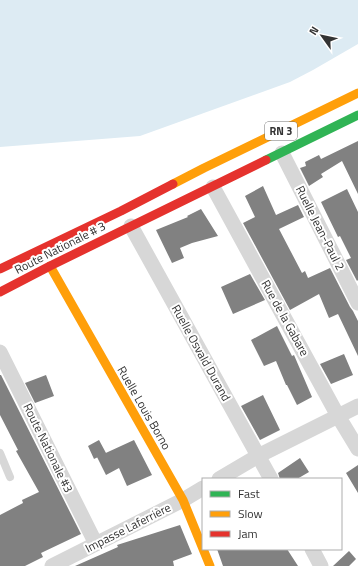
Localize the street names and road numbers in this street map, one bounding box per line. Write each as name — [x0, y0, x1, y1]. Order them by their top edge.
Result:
road number: RN 3 — [265, 122, 297, 140]
street label: Ruelle Jean-Paul 2 — [291, 182, 350, 273]
street label: Route Nationale # 3 — [11, 216, 109, 279]
street label: Rue de la Gabare — [257, 276, 314, 359]
street label: Ruelle Osvald Durand — [167, 301, 236, 405]
street label: Ruelle Louis Borno — [113, 362, 176, 453]
street label: Route Nationale #3 — [19, 400, 78, 496]
street label: Impasse Laferrière — [82, 498, 174, 557]

